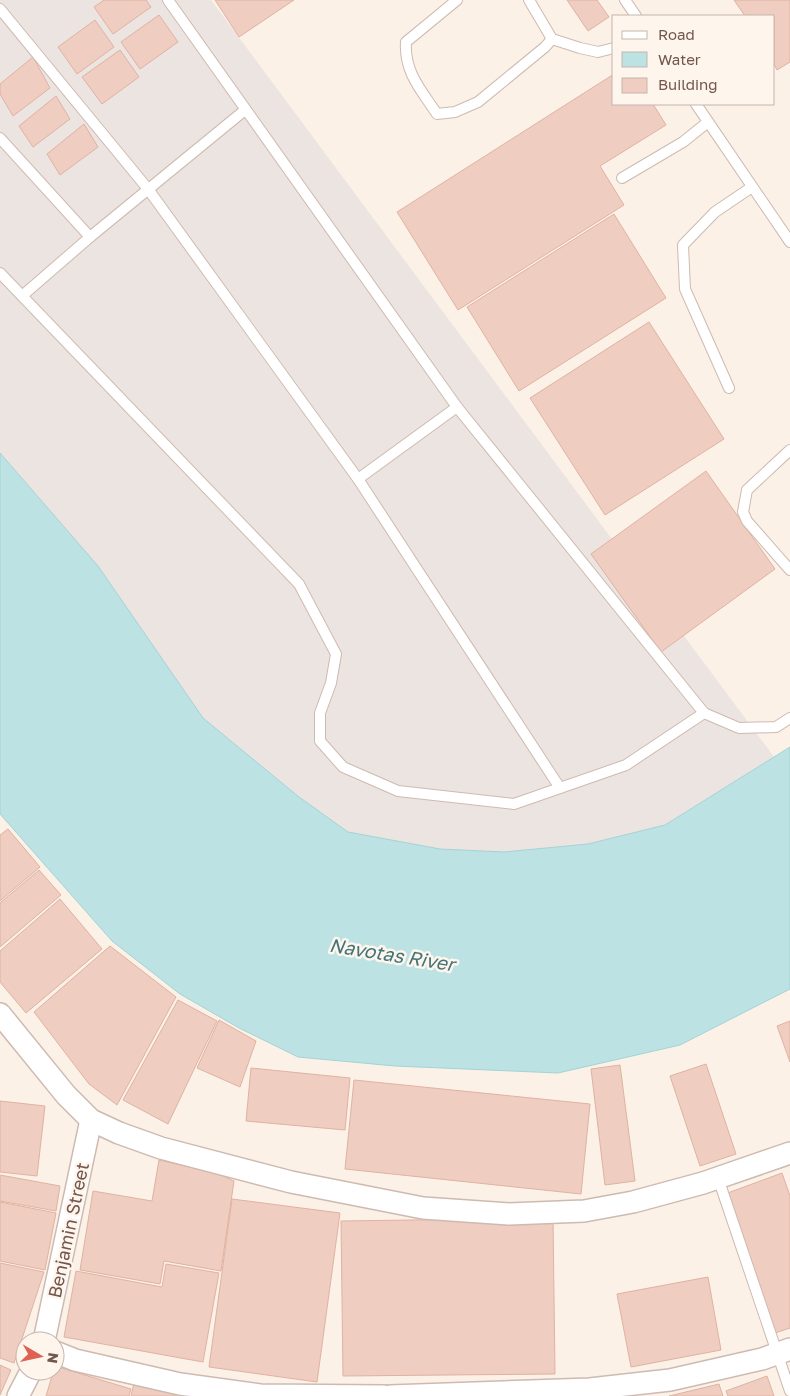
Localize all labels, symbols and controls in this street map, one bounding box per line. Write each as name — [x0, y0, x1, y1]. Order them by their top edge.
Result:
legend — [612, 15, 775, 105]
text: Road — [658, 25, 695, 43]
text: Water — [658, 50, 701, 68]
text: Building — [658, 75, 718, 93]
water label: Navotas River — [328, 933, 459, 976]
street label: Benjamin Street — [43, 1160, 93, 1300]
north arrow — [15, 1331, 65, 1381]
text: N — [44, 1352, 63, 1365]

